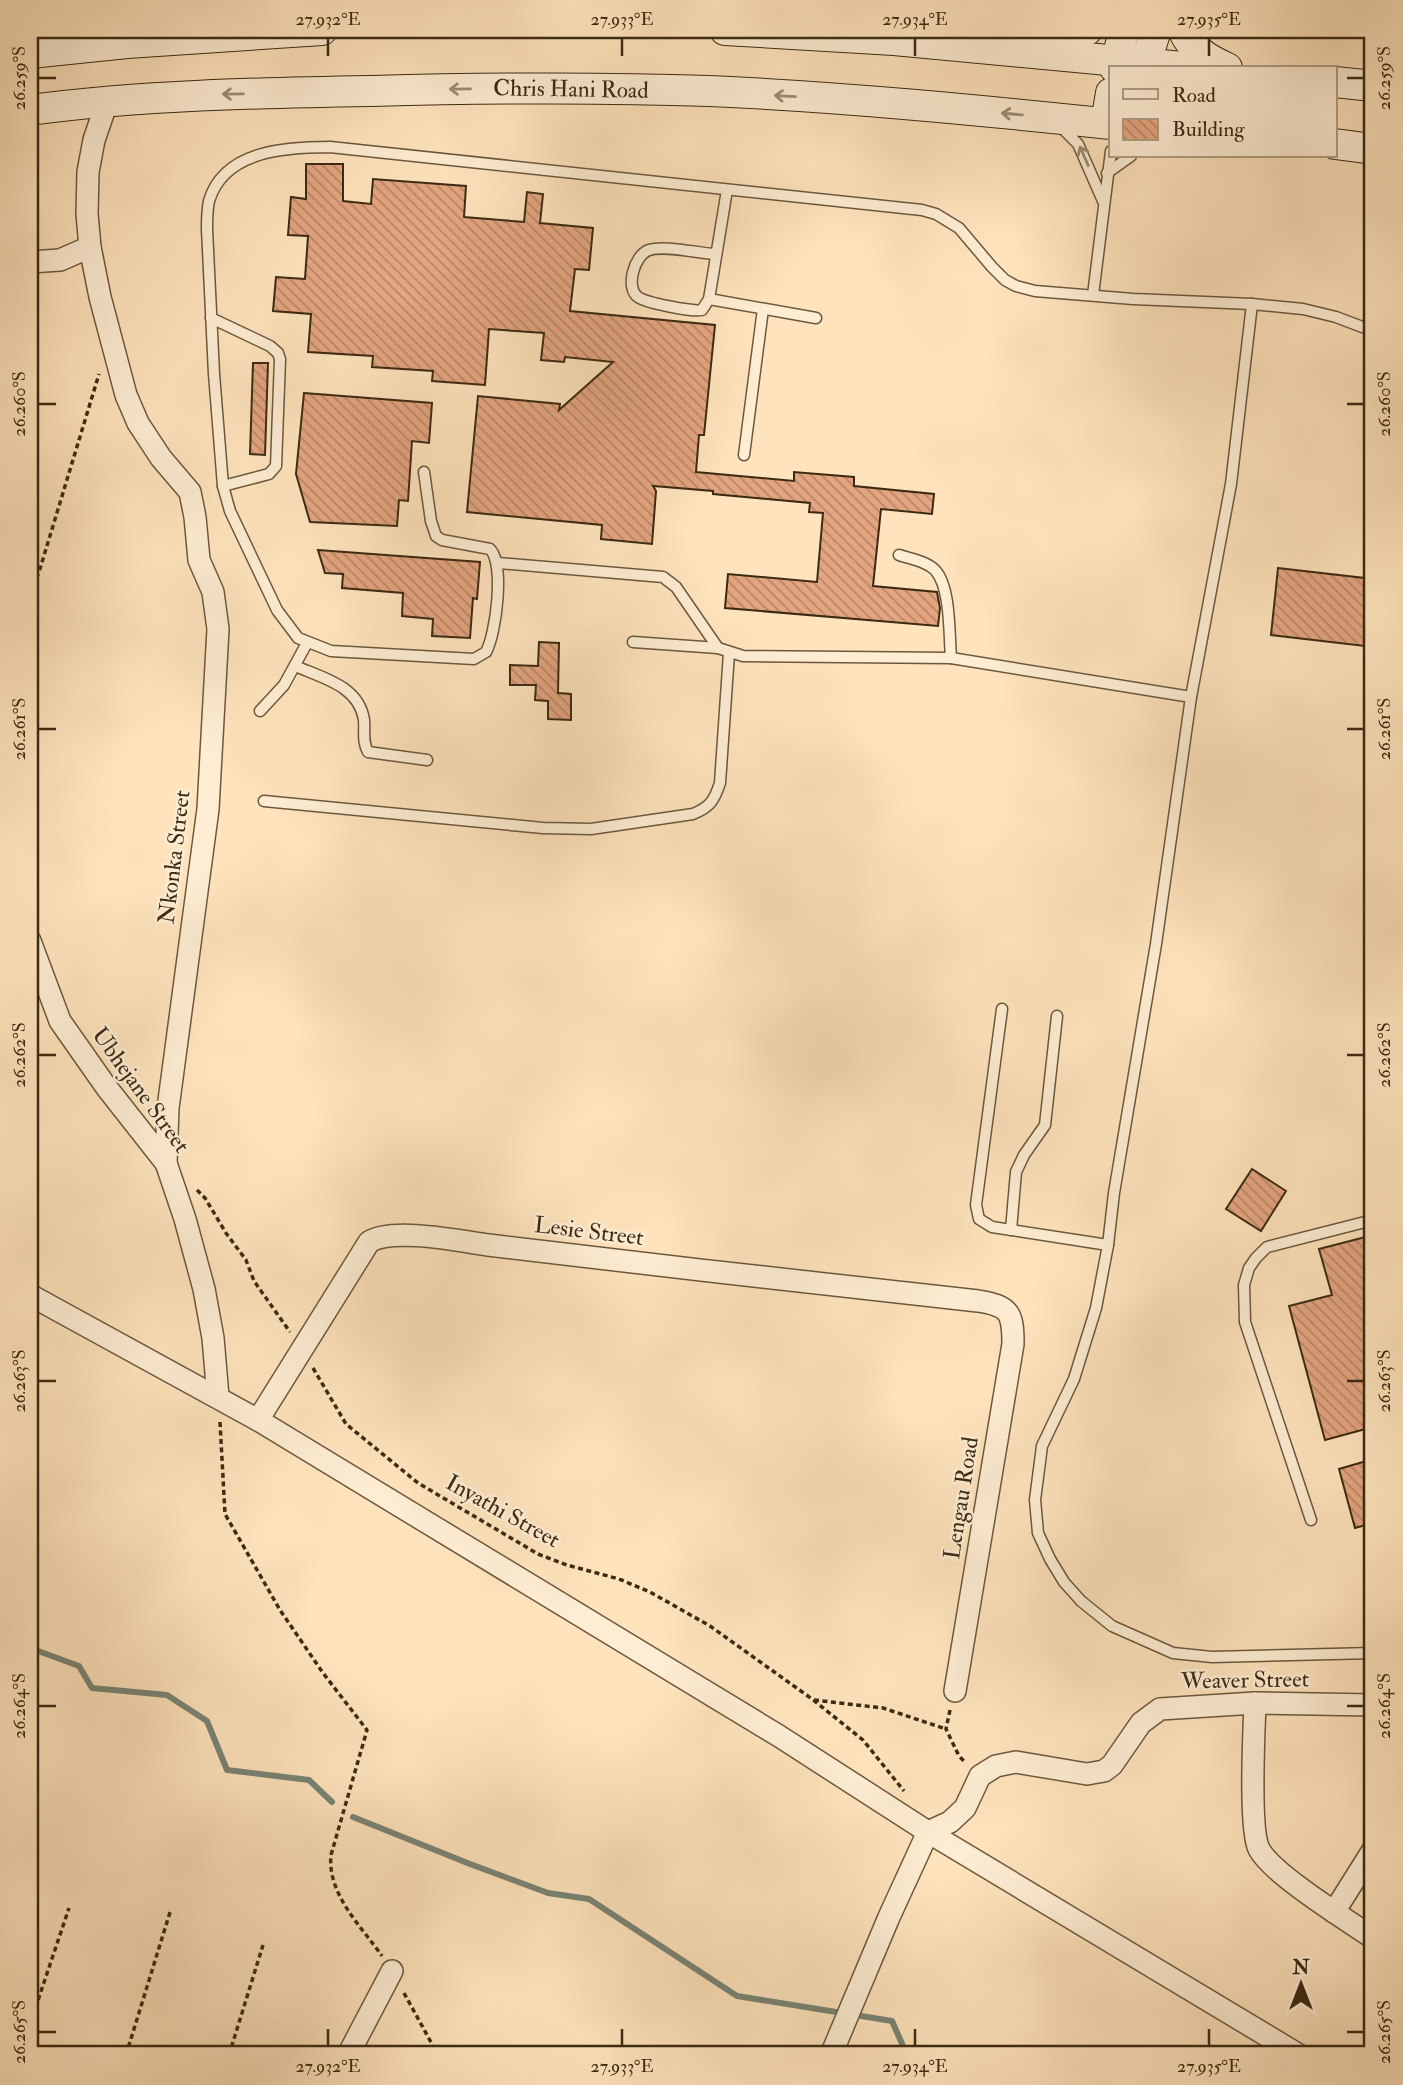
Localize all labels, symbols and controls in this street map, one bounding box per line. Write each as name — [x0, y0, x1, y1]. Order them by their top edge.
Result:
text: 27.932°E — [296, 8, 361, 31]
text: 27.933°E — [591, 8, 653, 31]
text: 27.934°E — [882, 8, 948, 31]
text: 27.935°E — [1177, 8, 1241, 31]
text: 26.259°S — [8, 46, 31, 110]
text: 26.259°S — [1373, 46, 1396, 110]
legend — [1109, 66, 1336, 158]
street label: Chris Hani Road — [493, 73, 649, 105]
one-way arrow — [449, 82, 472, 96]
text: Road — [1172, 82, 1217, 109]
one-way arrow — [221, 87, 244, 101]
one-way arrow — [774, 89, 797, 102]
one-way arrow — [1001, 108, 1024, 121]
text: Building — [1172, 116, 1245, 143]
one-way arrow — [1077, 146, 1090, 167]
text: 26.260°S — [8, 371, 31, 437]
text: 26.260°S — [1373, 371, 1396, 437]
text: 26.261°S — [8, 698, 31, 760]
text: 26.261°S — [1373, 698, 1396, 760]
street label: Nkonka Street — [151, 788, 197, 926]
street label: Ubhejane Street — [86, 1021, 196, 1159]
text: 26.262°S — [8, 1022, 31, 1088]
text: 26.262°S — [1373, 1022, 1396, 1088]
street label: Lesie Street — [533, 1210, 645, 1252]
text: 26.263°S — [8, 1349, 31, 1413]
text: 26.263°S — [1373, 1349, 1396, 1413]
street label: Lengau Road — [937, 1435, 985, 1561]
street label: Inyathi Street — [441, 1468, 565, 1554]
street label: Weaver Street — [1180, 1664, 1309, 1696]
text: 26.264°S — [8, 1673, 31, 1739]
text: 26.264°S — [1373, 1673, 1396, 1739]
north arrow — [1266, 1948, 1336, 2018]
text: N — [1291, 1956, 1310, 1980]
text: 26.265°S — [8, 2000, 31, 2064]
text: 26.265°S — [1373, 2000, 1396, 2064]
text: 27.932°E — [296, 2055, 361, 2078]
text: 27.933°E — [591, 2055, 653, 2078]
text: 27.934°E — [882, 2055, 948, 2078]
text: 27.935°E — [1177, 2055, 1241, 2078]

